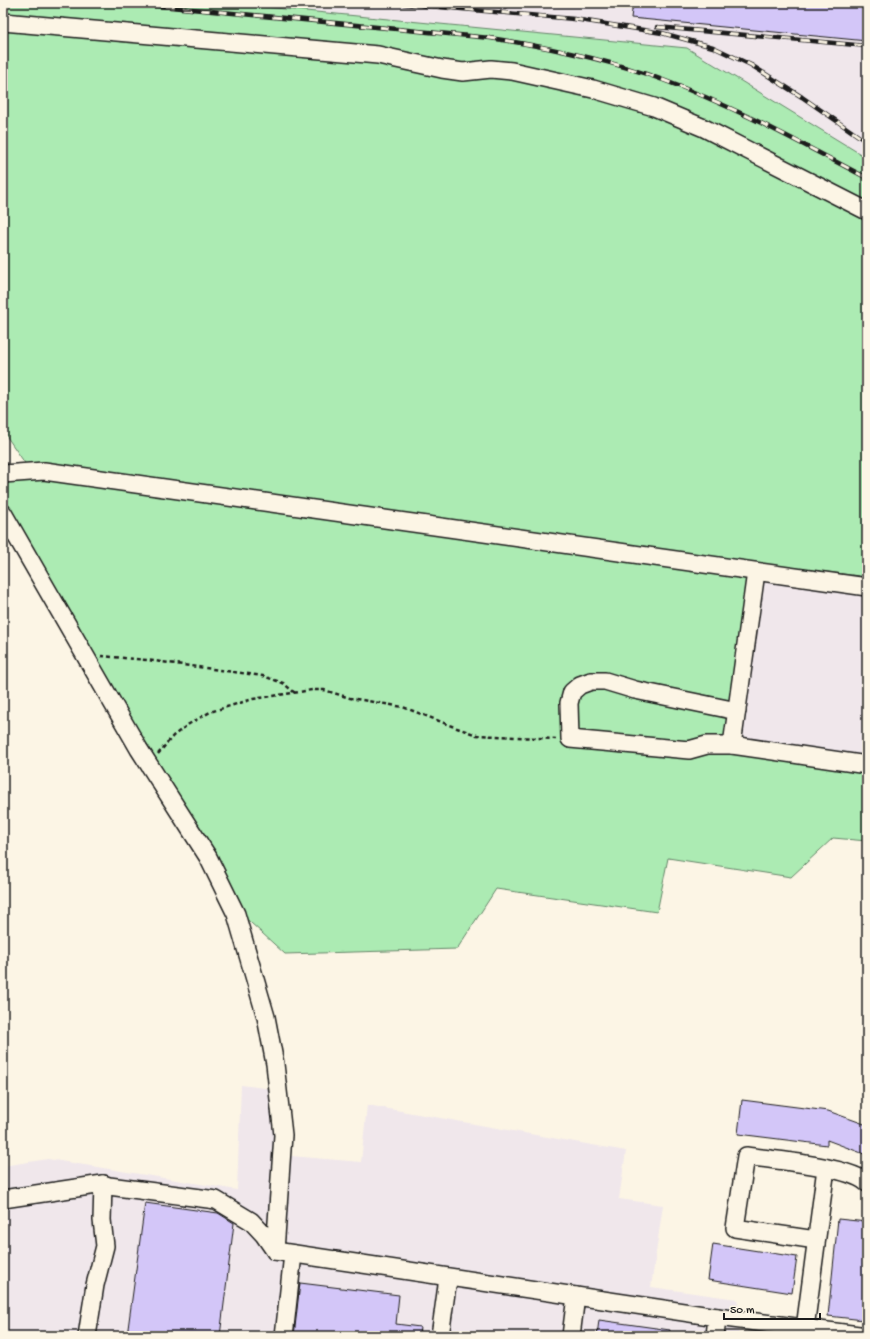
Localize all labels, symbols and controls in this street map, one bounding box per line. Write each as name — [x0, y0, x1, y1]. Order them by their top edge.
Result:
scale bar — [724, 1295, 820, 1321]
text: 50 m — [730, 1304, 755, 1318]

